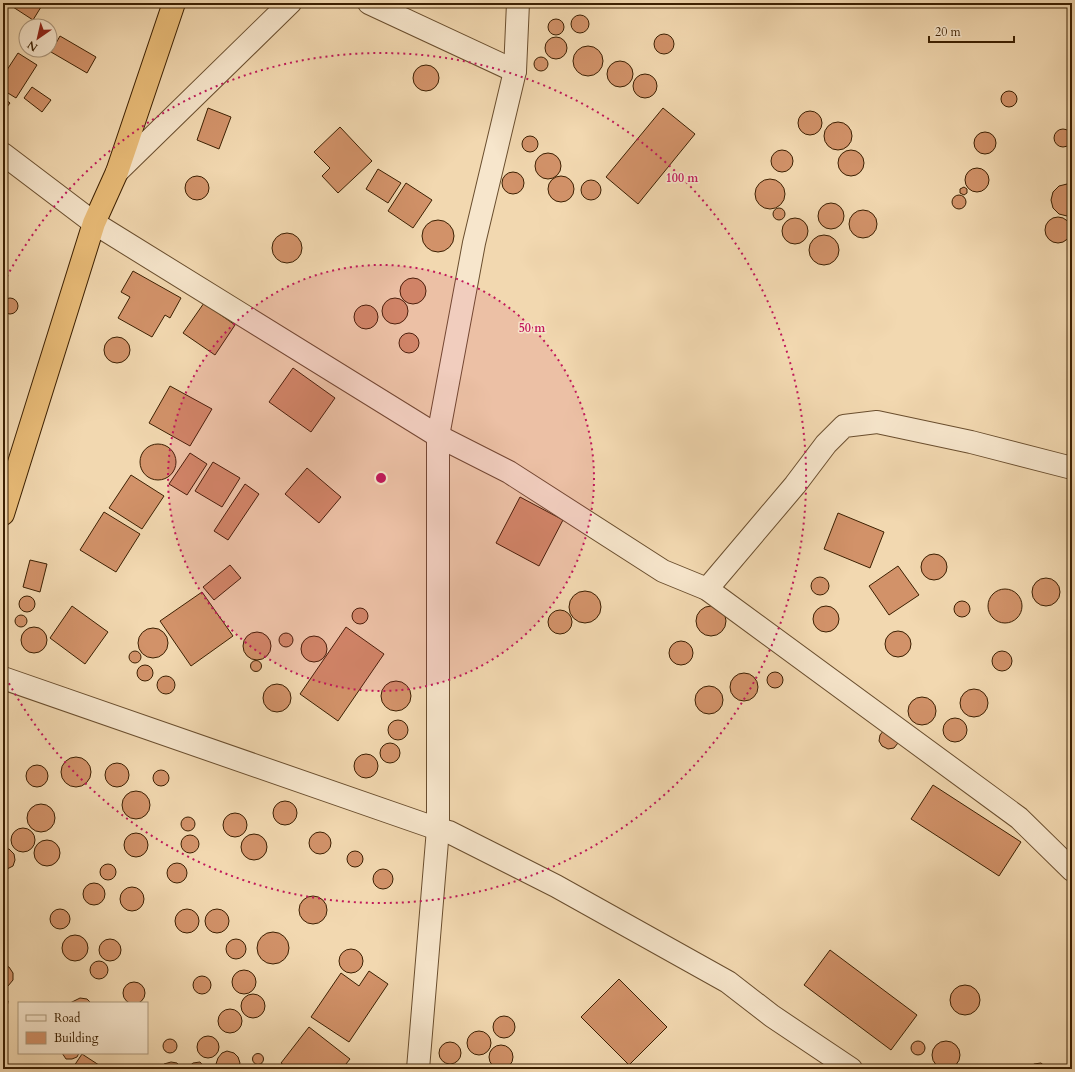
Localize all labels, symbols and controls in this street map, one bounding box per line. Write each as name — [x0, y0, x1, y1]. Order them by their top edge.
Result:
north arrow — [18, 18, 58, 58]
scale bar — [929, 18, 1014, 44]
text: 20 m — [935, 24, 962, 40]
text: N — [24, 37, 41, 55]
text: 100 m — [666, 170, 699, 186]
text: 50 m — [519, 320, 546, 336]
centre of rings — [374, 471, 388, 485]
legend — [18, 1002, 148, 1054]
text: Road — [54, 1010, 81, 1026]
text: Building — [54, 1030, 99, 1046]

